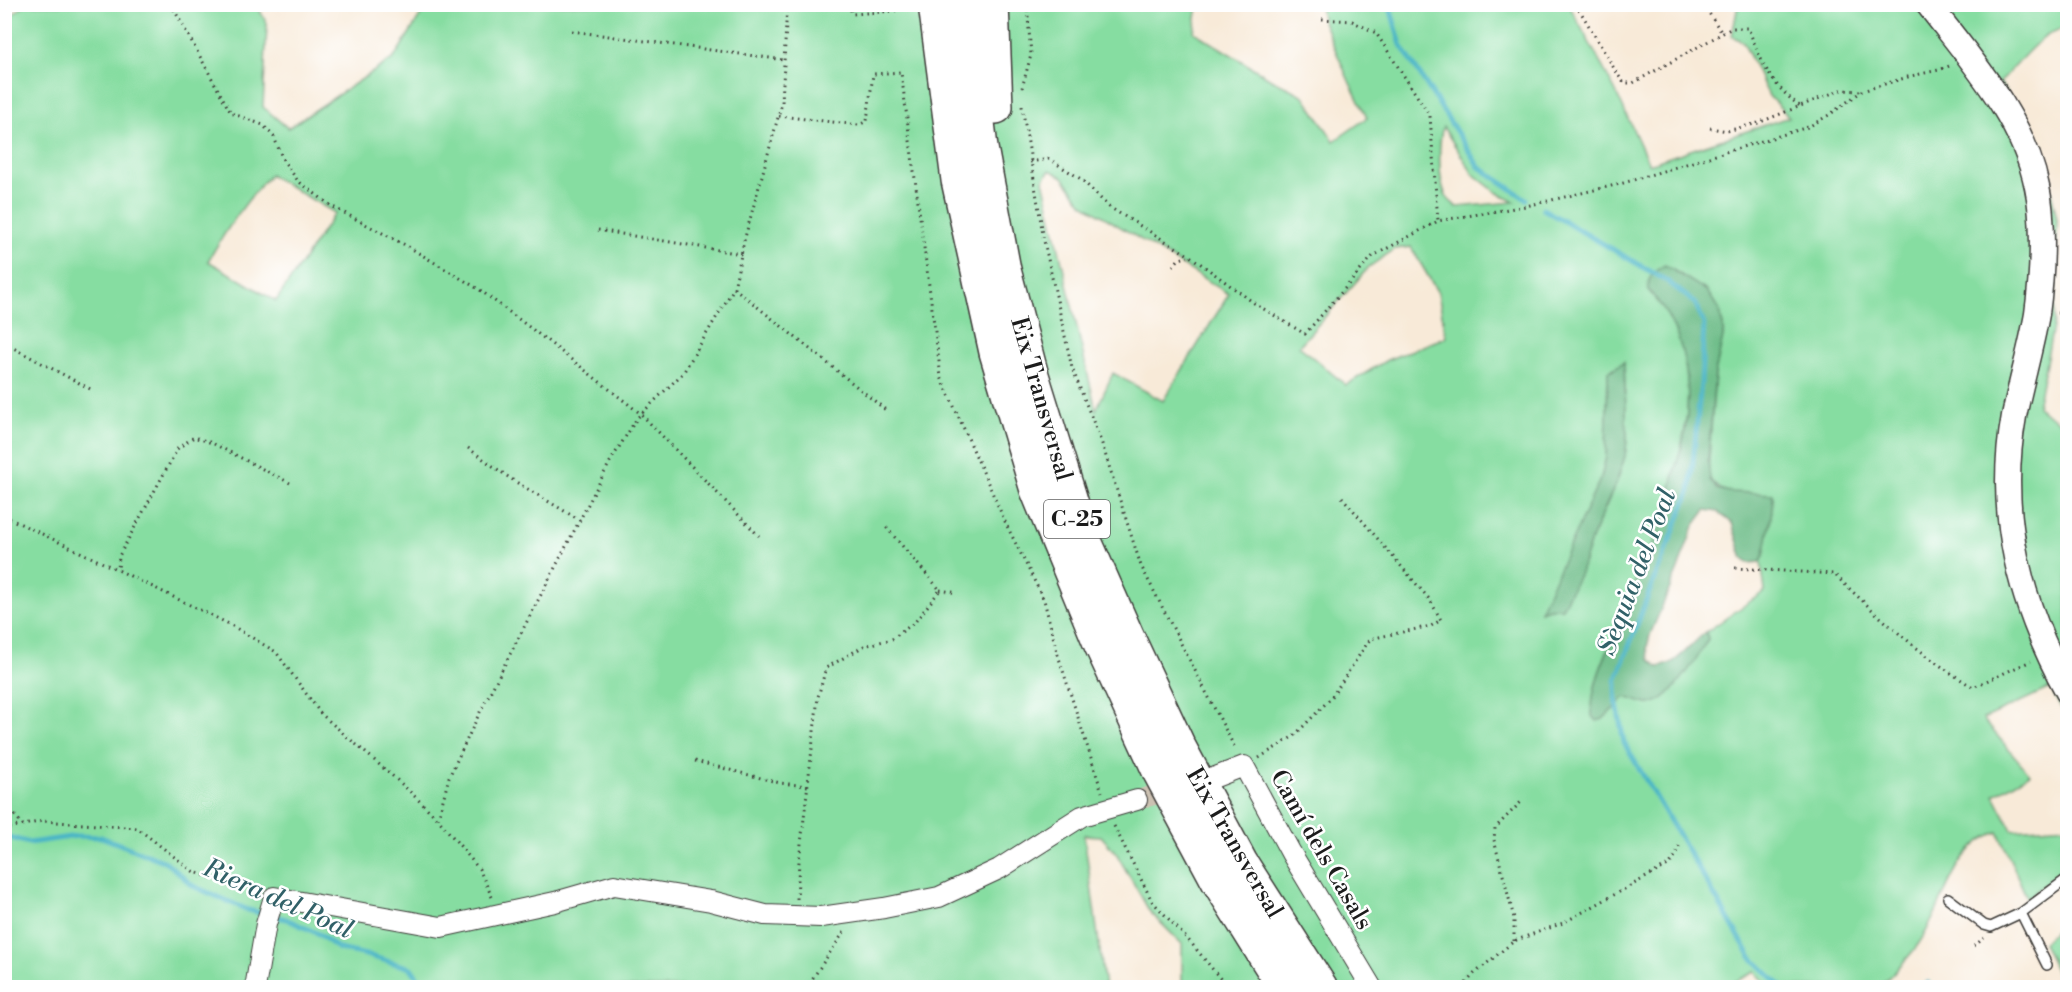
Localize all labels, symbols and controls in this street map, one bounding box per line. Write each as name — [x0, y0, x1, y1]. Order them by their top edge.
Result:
street label: Eix Transversal — [1003, 314, 1079, 484]
water label: Sèquia del Poal — [1591, 484, 1684, 660]
road number: C-25 — [1044, 500, 1110, 538]
street label: Eix Transversal — [1179, 762, 1289, 924]
street label: Camí dels Casals — [1263, 765, 1379, 935]
water label: Riera del Poal — [197, 851, 358, 946]

